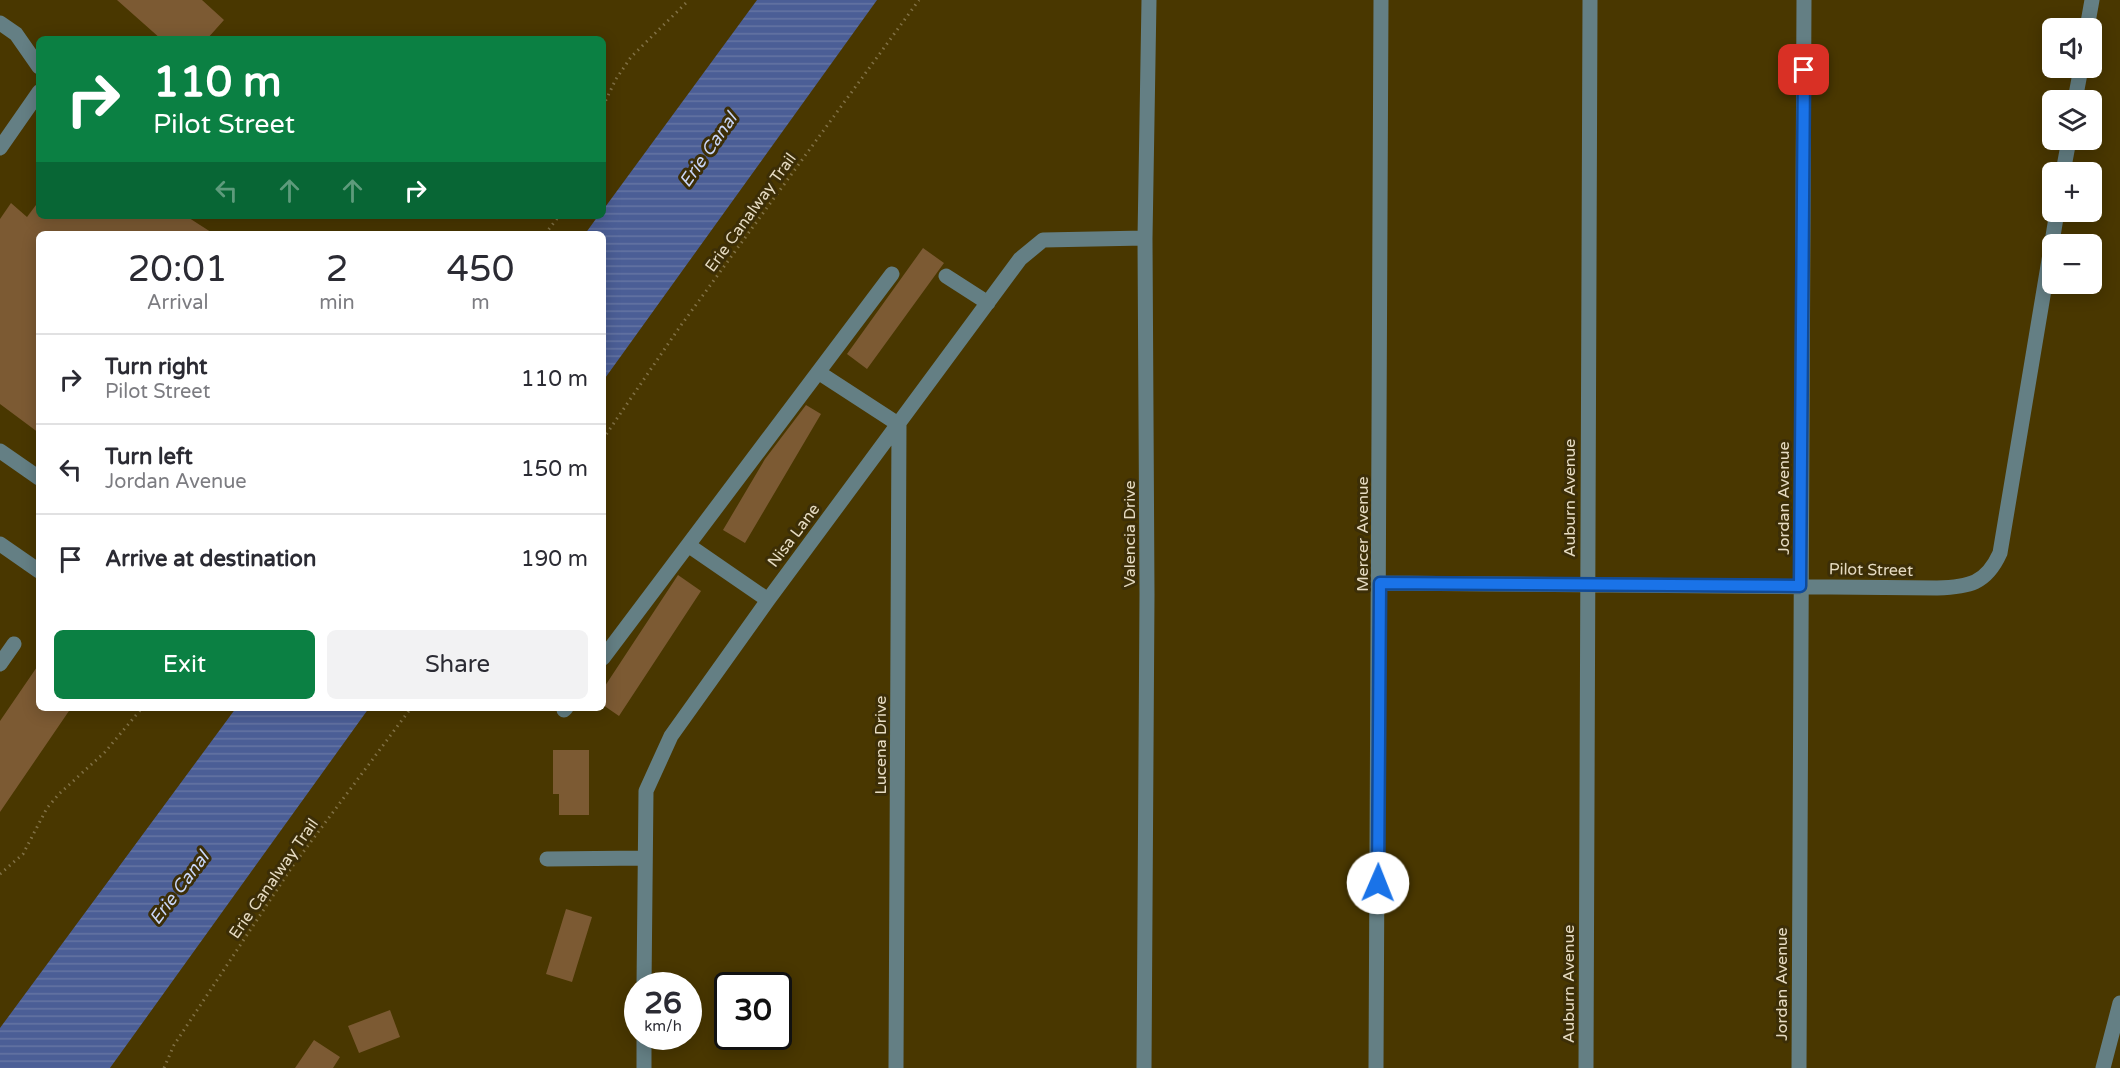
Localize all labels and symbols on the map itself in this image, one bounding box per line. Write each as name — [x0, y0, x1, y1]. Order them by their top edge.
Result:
pin — [1778, 44, 1829, 95]
water label: Erie Canal — [674, 106, 743, 191]
street label: Erie Canalway Trail — [701, 149, 801, 276]
street label: Auburn Avenue — [1560, 439, 1580, 557]
street label: Jordan Avenue — [1774, 441, 1794, 555]
street label: Mercer Avenue — [1353, 476, 1373, 592]
street label: Valencia Drive — [1120, 480, 1140, 588]
street label: Nisa Lane — [763, 500, 824, 571]
street label: Pilot Street — [1829, 559, 1913, 581]
street label: Lucena Drive — [871, 696, 891, 794]
street label: Erie Canalway Trail — [225, 815, 323, 943]
water label: Erie Canal — [144, 845, 215, 929]
position arrow — [1346, 851, 1410, 915]
street label: Auburn Avenue — [1559, 925, 1579, 1043]
street label: Jordan Avenue — [1772, 927, 1792, 1041]
speed limit sign: 30 — [714, 972, 792, 1050]

